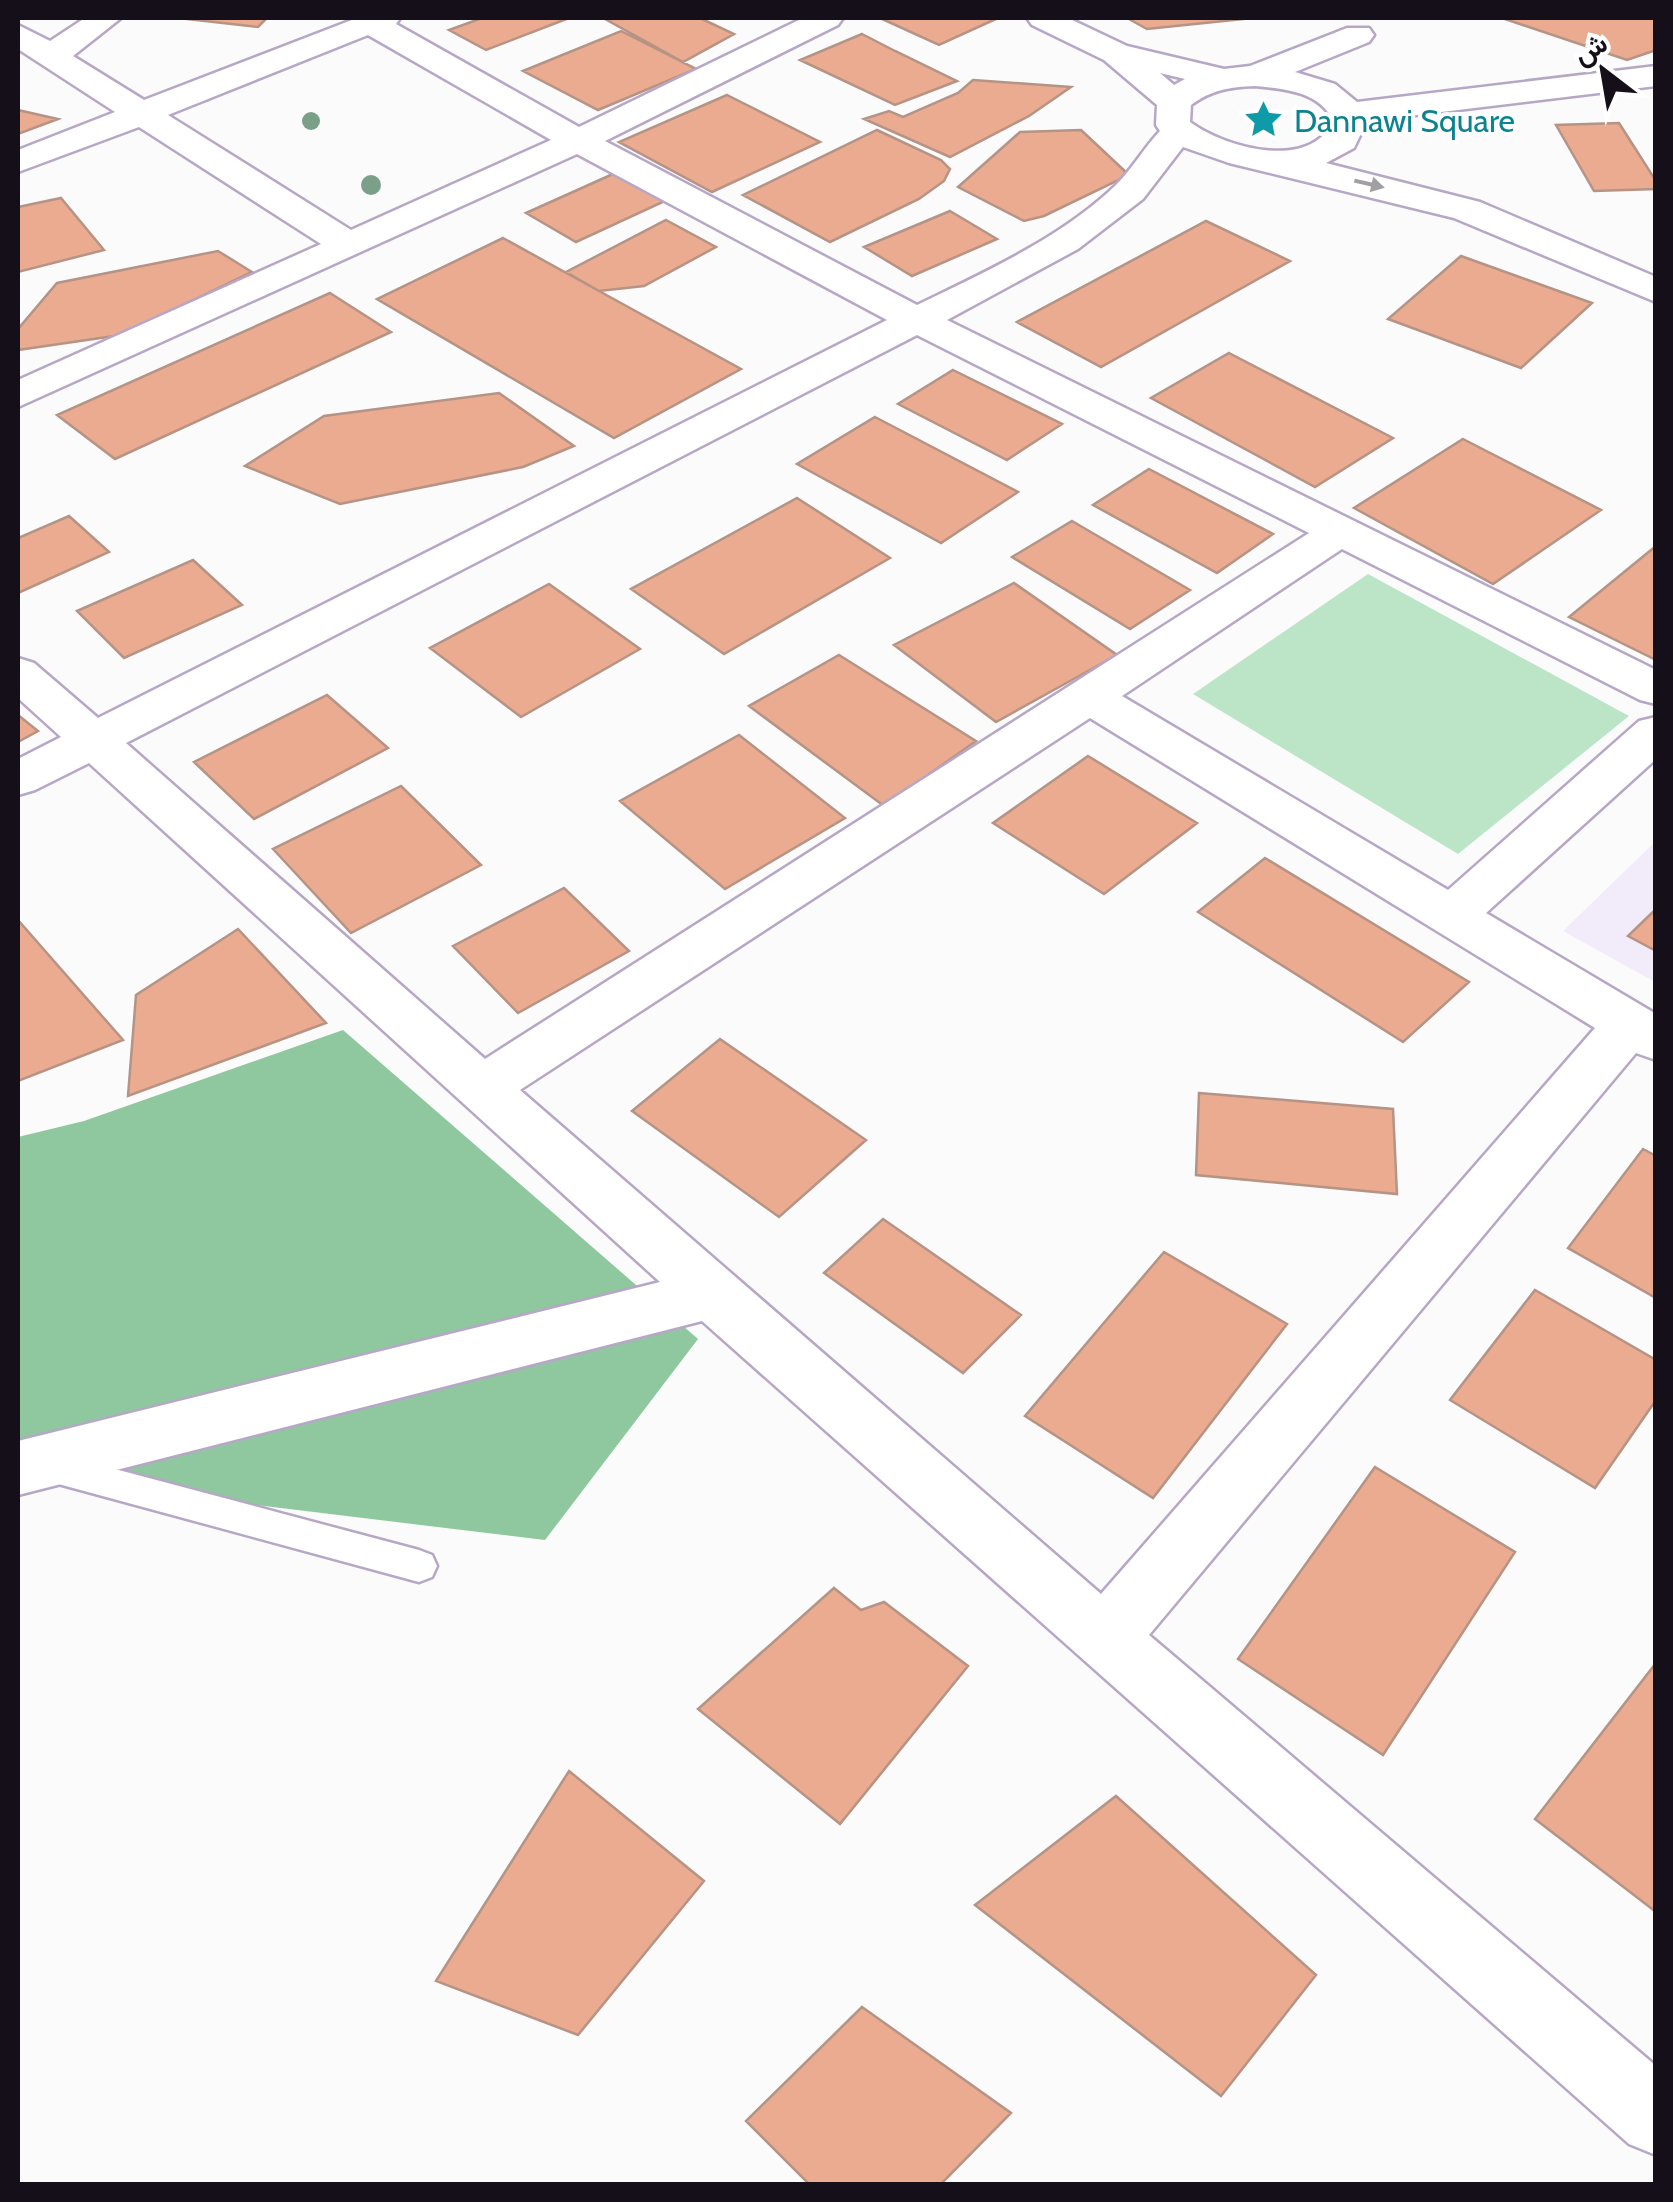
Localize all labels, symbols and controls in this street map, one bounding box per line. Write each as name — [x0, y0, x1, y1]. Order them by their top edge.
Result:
north arrow — [1553, 20, 1653, 120]
text: ش — [1567, 25, 1613, 72]
place icon: Dannawi Square — [1243, 99, 1285, 141]
place label: Dannawi Square — [1294, 101, 1515, 140]
one-way arrow — [1354, 177, 1385, 192]

